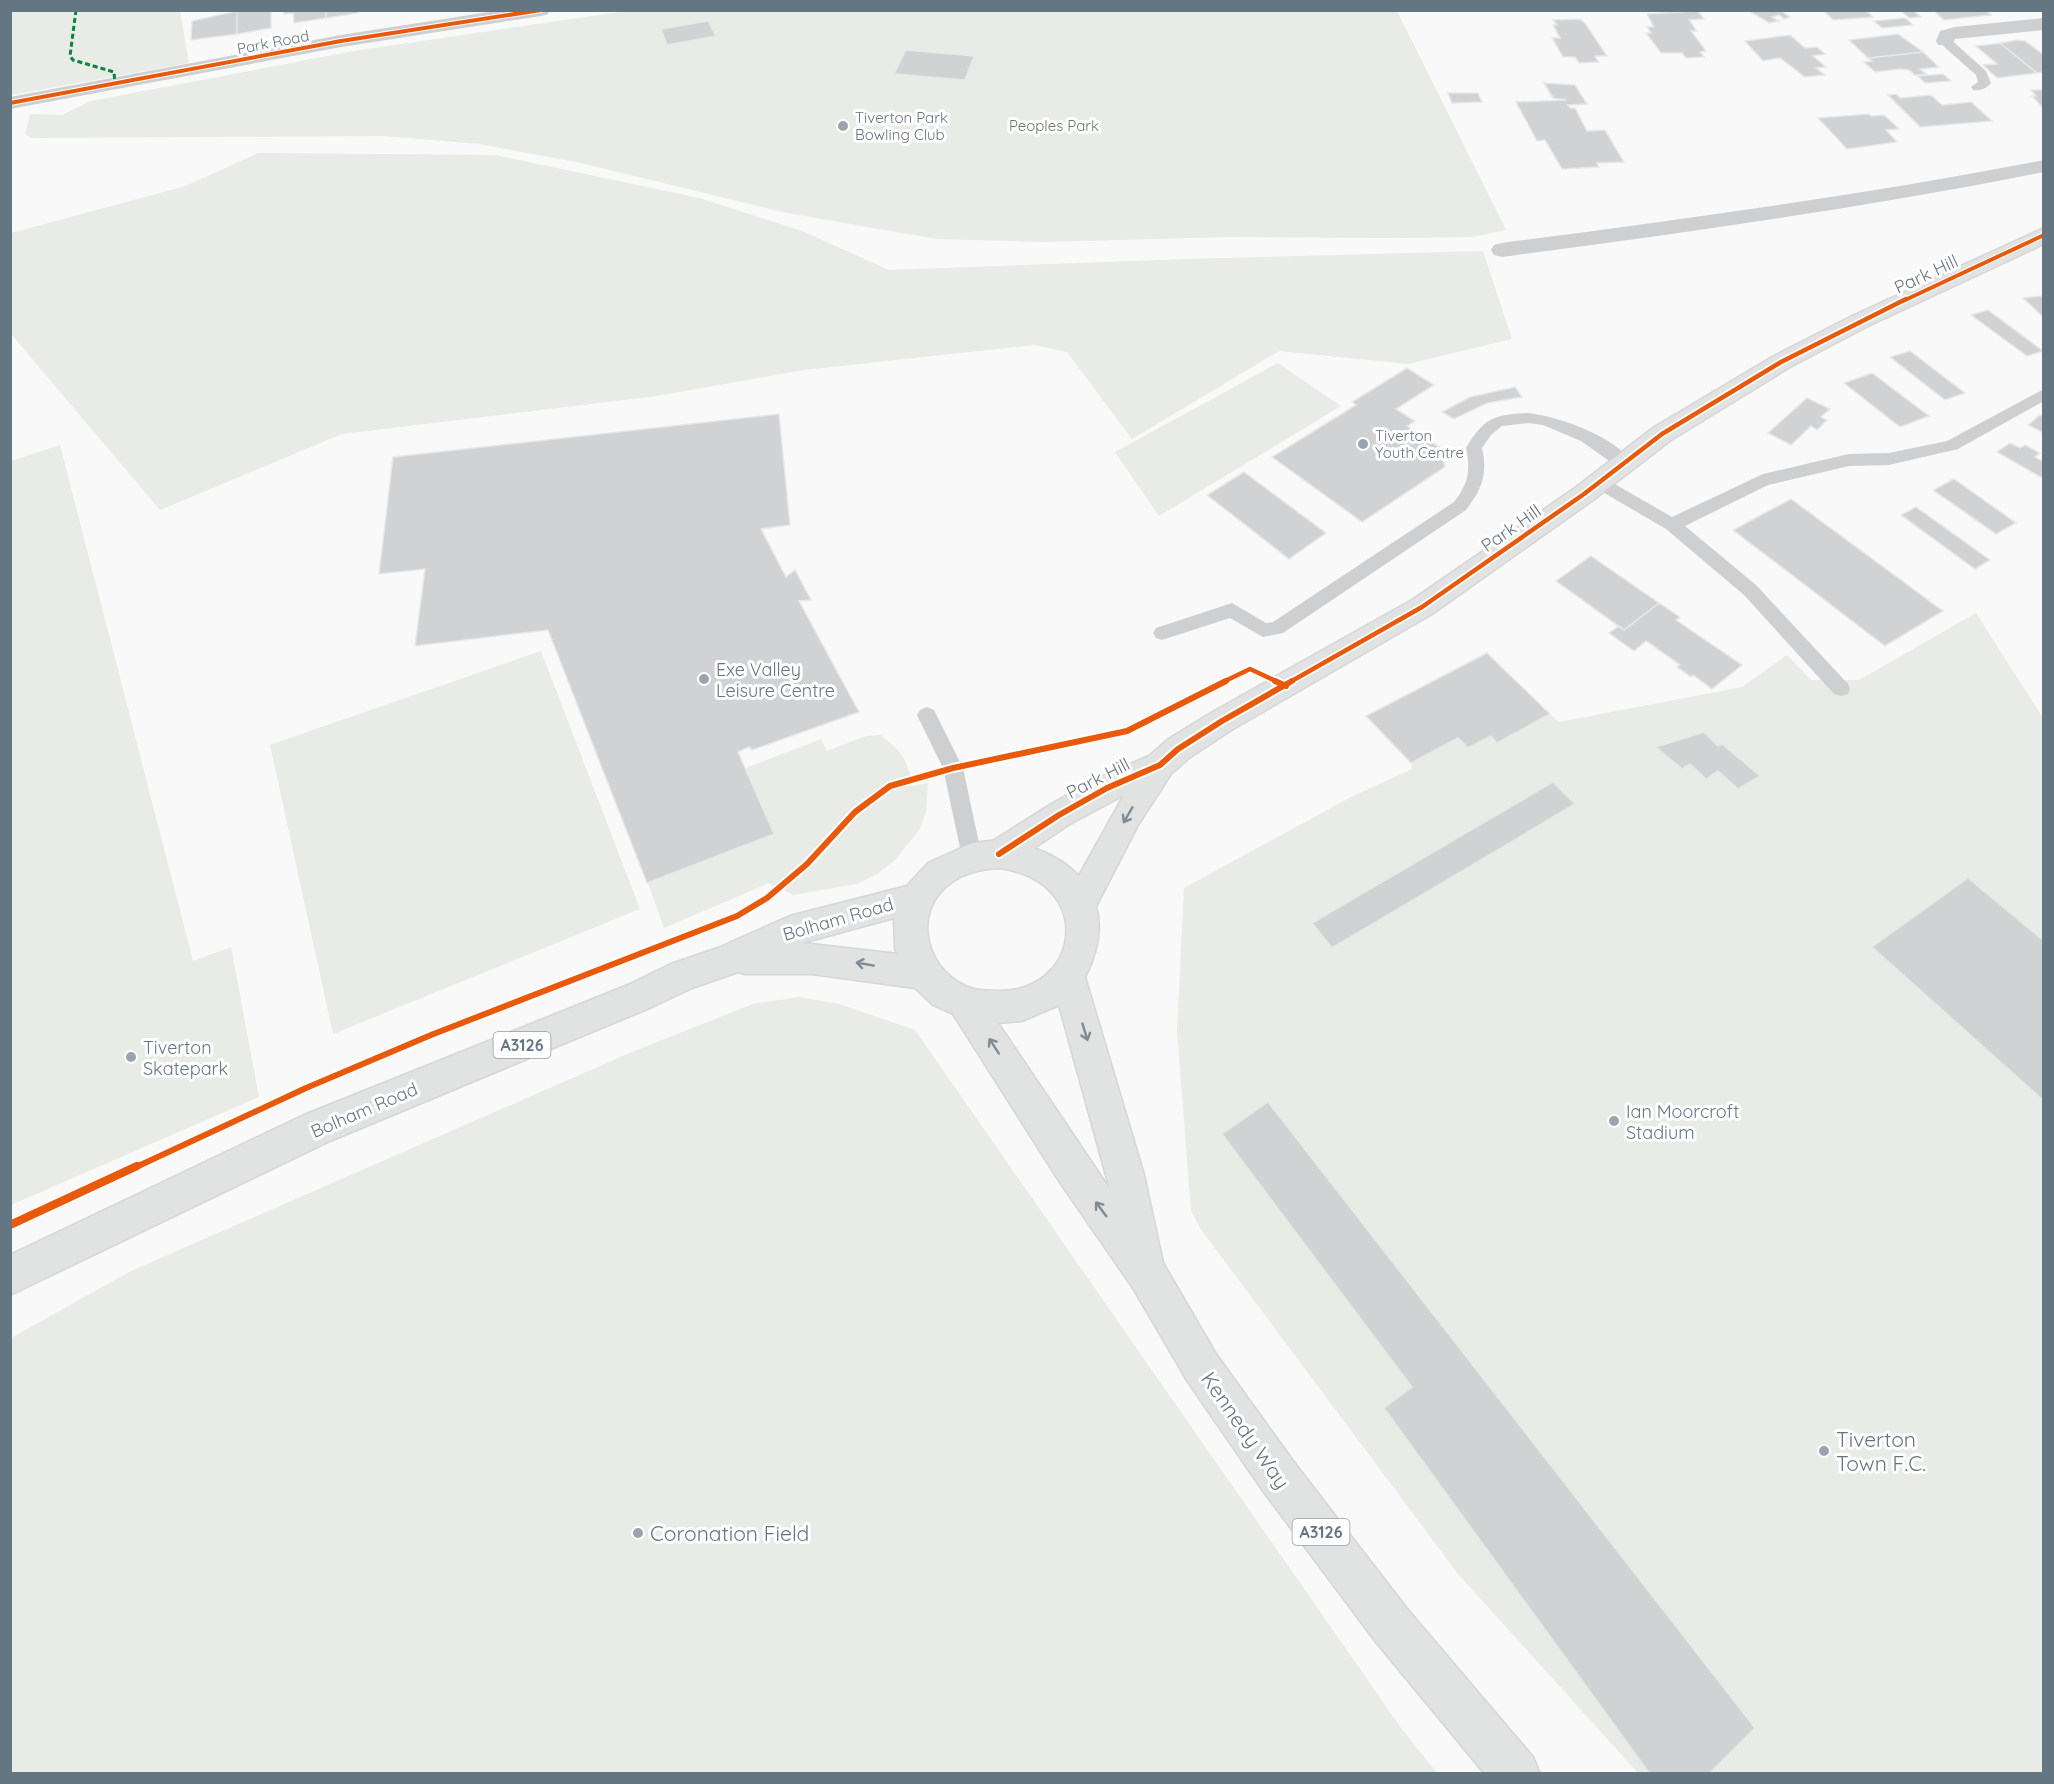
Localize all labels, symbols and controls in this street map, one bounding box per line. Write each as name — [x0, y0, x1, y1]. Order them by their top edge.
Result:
street label: Park Road — [235, 26, 311, 58]
place label: Tiverton Park Bowling Club — [855, 108, 948, 144]
park label: Peoples Park — [1009, 116, 1099, 135]
marker: Tiverton Park Bowling Club — [836, 119, 850, 133]
street label: Park Hill — [1890, 249, 1962, 299]
place label: Tiverton Youth Centre — [1375, 426, 1464, 462]
marker: Tiverton Youth Centre — [1356, 437, 1370, 451]
street label: Park Hill — [1477, 499, 1545, 557]
place label: Exe Valley Leisure Centre — [716, 658, 835, 702]
marker: Exe Valley Leisure Centre — [697, 672, 711, 686]
street label: Park Hill — [1062, 752, 1134, 804]
one-way arrow — [1122, 806, 1134, 823]
street label: Bolham Road — [780, 892, 896, 946]
one-way arrow — [856, 958, 875, 969]
one-way arrow — [1080, 1022, 1091, 1041]
road number: A3126 — [494, 1032, 550, 1058]
place label: Tiverton Skatepark — [143, 1036, 228, 1080]
one-way arrow — [988, 1038, 1001, 1055]
marker: Tiverton Skatepark — [124, 1050, 138, 1064]
street label: Bolham Road — [307, 1077, 421, 1143]
place label: Ian Moorcroft Stadium — [1626, 1100, 1739, 1144]
marker: Ian Moorcroft Stadium — [1607, 1114, 1621, 1128]
one-way arrow — [1095, 1202, 1107, 1218]
street label: Kennedy Way — [1196, 1366, 1296, 1494]
place label: Tiverton Town F.C. — [1836, 1426, 1926, 1476]
marker: Tiverton Town F.C. — [1817, 1444, 1831, 1458]
road number: A3126 — [1292, 1519, 1350, 1545]
place label: Coronation Field — [650, 1520, 809, 1546]
marker: Coronation Field — [631, 1526, 645, 1540]

